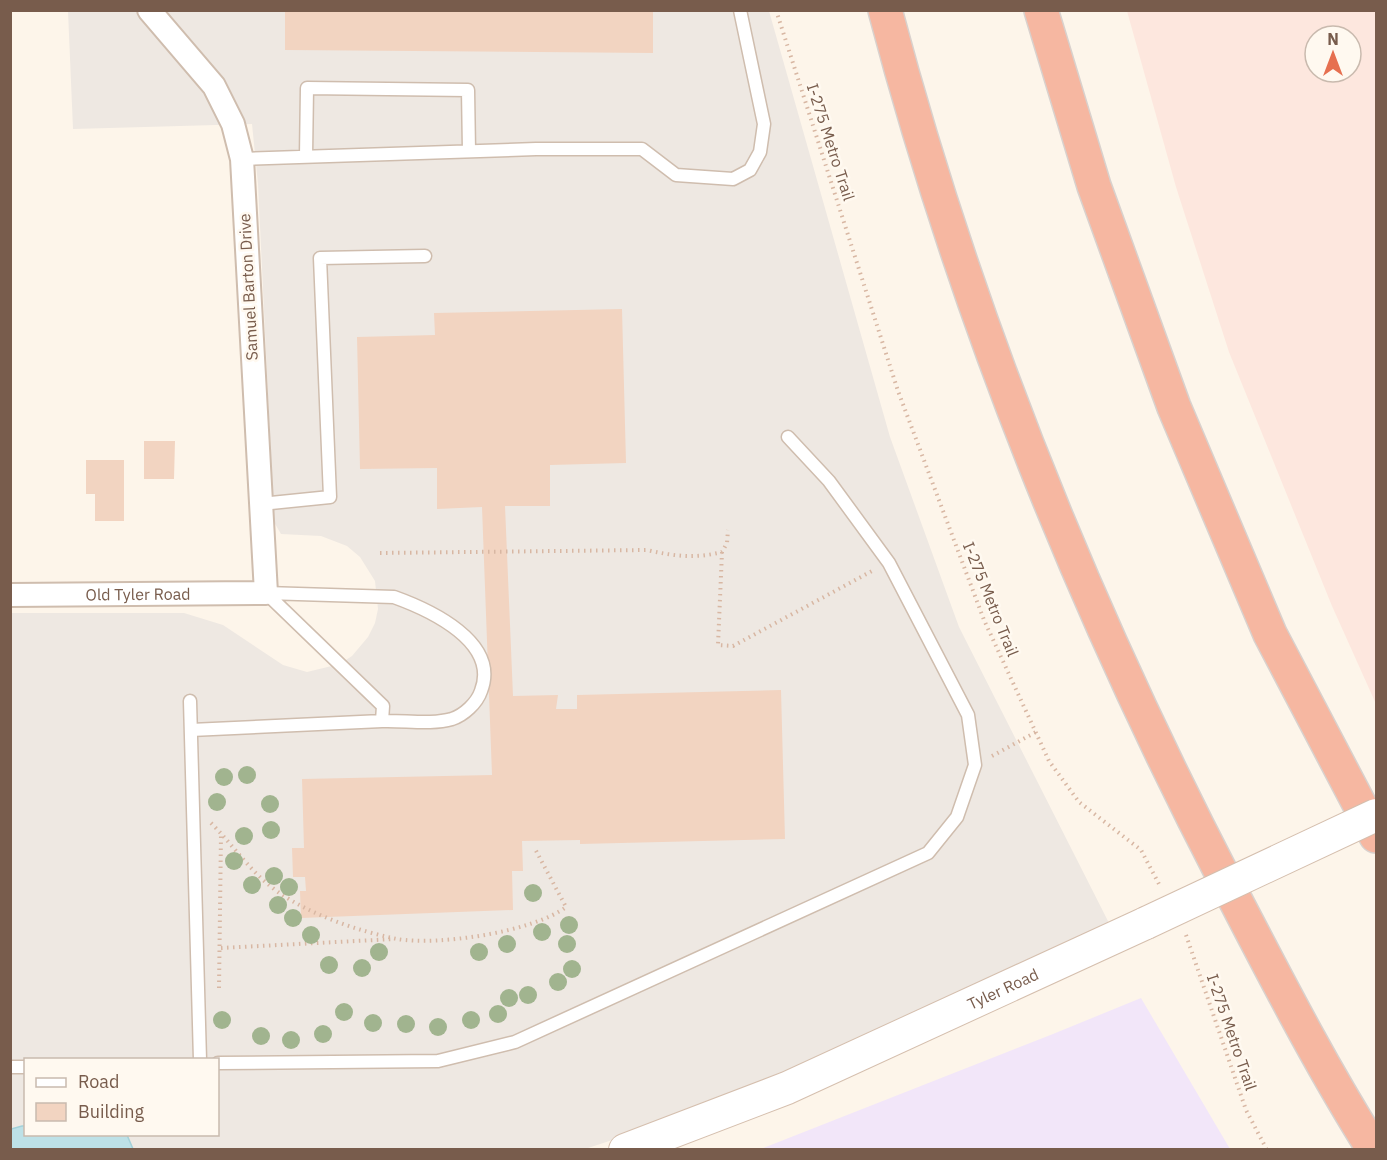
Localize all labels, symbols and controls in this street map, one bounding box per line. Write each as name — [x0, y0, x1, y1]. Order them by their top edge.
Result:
north arrow — [1303, 24, 1363, 84]
text: N — [1327, 29, 1339, 49]
street label: I-275 Metro Trail — [803, 81, 859, 203]
street label: Samuel Barton Drive — [234, 213, 262, 361]
street label: I-275 Metro Trail — [959, 539, 1023, 659]
street label: Old Tyler Road — [85, 584, 191, 604]
street label: Tyler Road — [964, 964, 1042, 1014]
street label: I-275 Metro Trail — [1203, 971, 1261, 1093]
legend — [24, 1058, 219, 1136]
text: Road — [78, 1070, 119, 1093]
text: Building — [78, 1100, 145, 1123]

